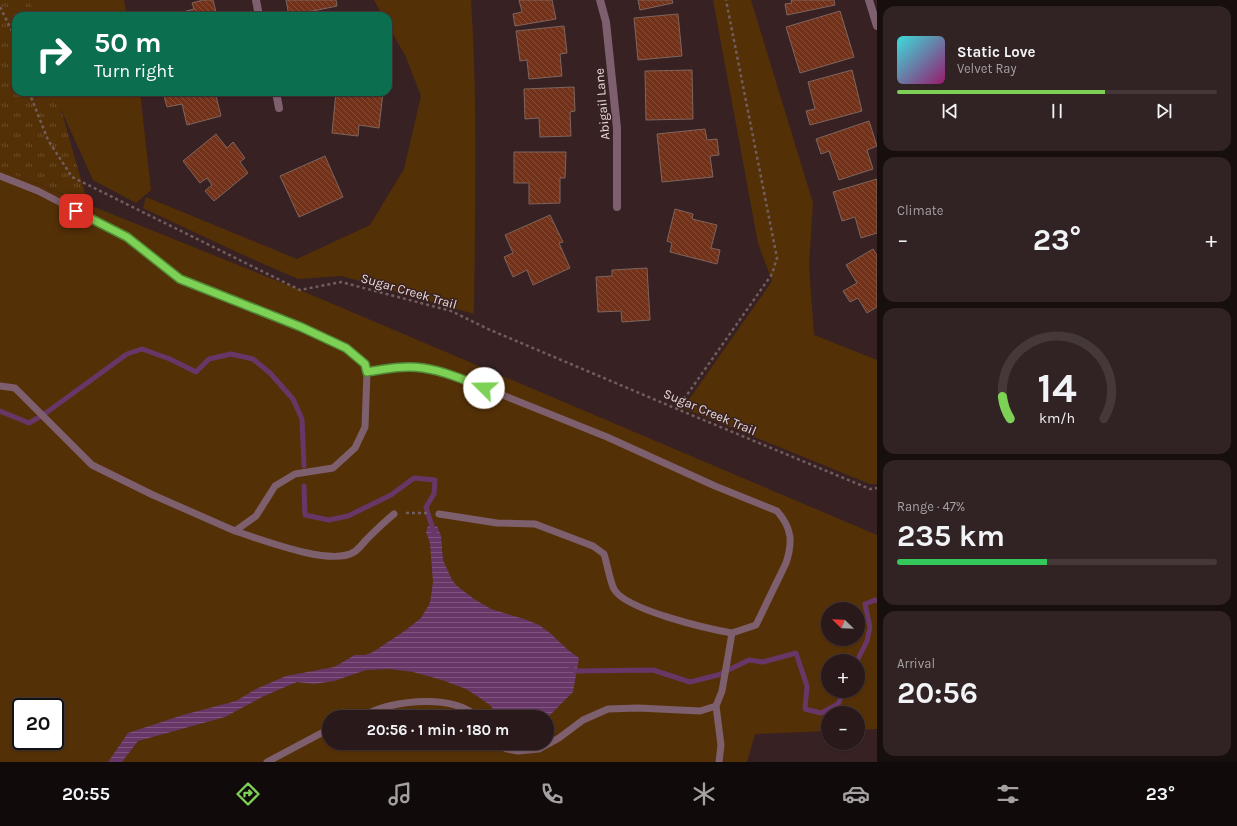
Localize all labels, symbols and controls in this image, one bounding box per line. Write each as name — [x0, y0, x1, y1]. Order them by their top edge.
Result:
text: 50 m — [94, 26, 162, 59]
icon: right — [28, 28, 80, 80]
text: Static Love — [957, 43, 1035, 61]
text: Turn right — [94, 60, 174, 82]
text: Velvet Ray — [957, 61, 1017, 76]
street label: Abigail Lane — [591, 67, 613, 140]
icon: previous — [939, 100, 961, 122]
icon: pause — [1046, 100, 1068, 122]
icon: next — [1153, 100, 1175, 122]
pin — [59, 194, 93, 228]
icon: arrive — [65, 200, 87, 222]
text: Climate — [897, 203, 943, 218]
text: 23° — [1033, 222, 1081, 258]
text: − — [897, 227, 909, 253]
text: + — [1205, 227, 1217, 253]
street label: Sugar Creek Trail — [359, 270, 459, 312]
text: 14 — [1037, 364, 1077, 412]
position arrow — [463, 367, 505, 409]
street label: Sugar Creek Trail — [661, 386, 759, 438]
text: km/h — [1039, 410, 1075, 427]
text: Range · 47% — [897, 499, 965, 514]
text: 235 km — [897, 518, 1005, 554]
north arrow — [821, 602, 865, 646]
map controls — [821, 602, 865, 750]
button: + — [821, 654, 865, 698]
text: Arrival — [897, 656, 935, 671]
text: 20:56 — [897, 675, 978, 711]
speed limit sign: 20 — [12, 698, 64, 750]
button: − — [821, 706, 865, 750]
text: 20:56 · 1 min · 180 m — [367, 721, 509, 739]
icon: directions — [234, 780, 262, 808]
icon: music — [386, 780, 414, 808]
icon: phone — [538, 780, 566, 808]
icon: climate — [690, 780, 718, 808]
icon: car — [842, 780, 870, 808]
icon: filters — [994, 780, 1022, 808]
text: 20:55 — [62, 783, 110, 805]
text: 23° — [1146, 783, 1175, 805]

